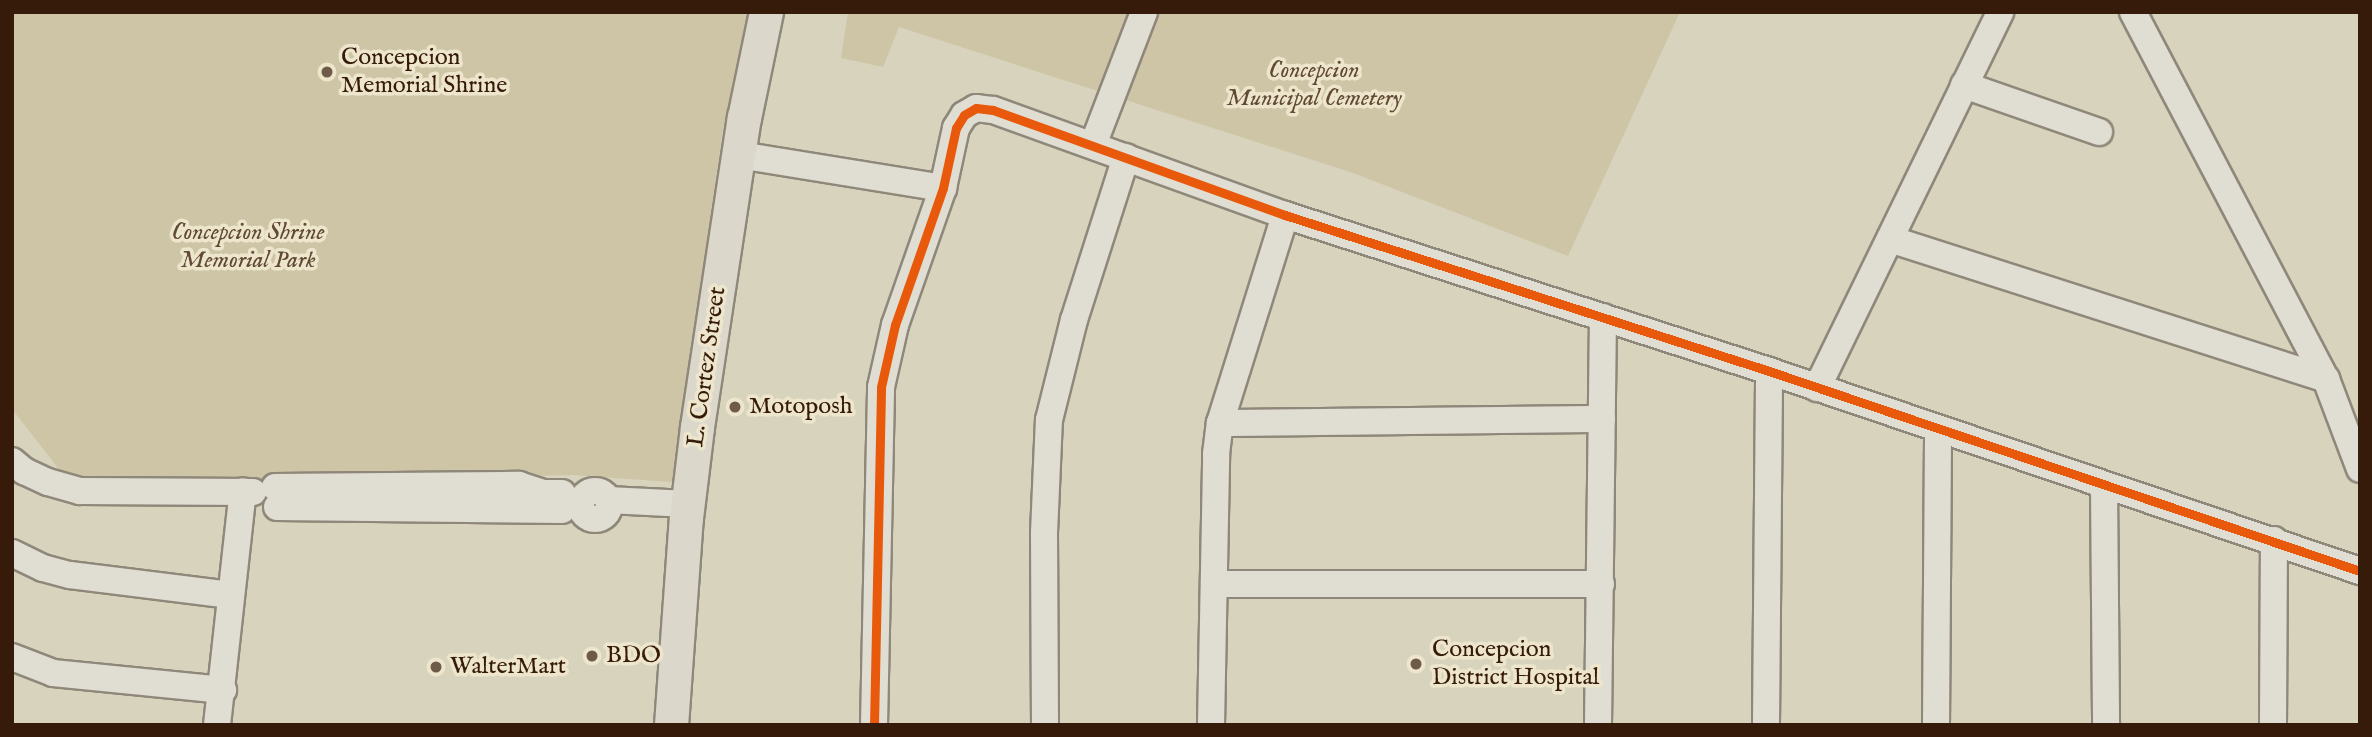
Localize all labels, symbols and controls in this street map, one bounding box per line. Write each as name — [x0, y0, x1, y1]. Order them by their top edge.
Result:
place label: Concepcion Memorial Shrine — [341, 44, 507, 100]
park label: Concepcion Municipal Cemetery — [1226, 57, 1402, 113]
marker: Concepcion Memorial Shrine — [319, 64, 335, 80]
park label: Concepcion Shrine Memorial Park — [172, 219, 324, 275]
street label: L. Cortez Street — [682, 285, 732, 449]
place label: Motoposh — [749, 393, 853, 421]
marker: Motoposh — [727, 399, 743, 415]
place label: Concepcion District Hospital — [1432, 636, 1599, 692]
place label: BDO — [606, 642, 661, 670]
marker: BDO — [584, 648, 600, 664]
place label: WalterMart — [450, 653, 566, 681]
marker: Concepcion District Hospital — [1406, 654, 1426, 674]
marker: WalterMart — [428, 659, 444, 675]

